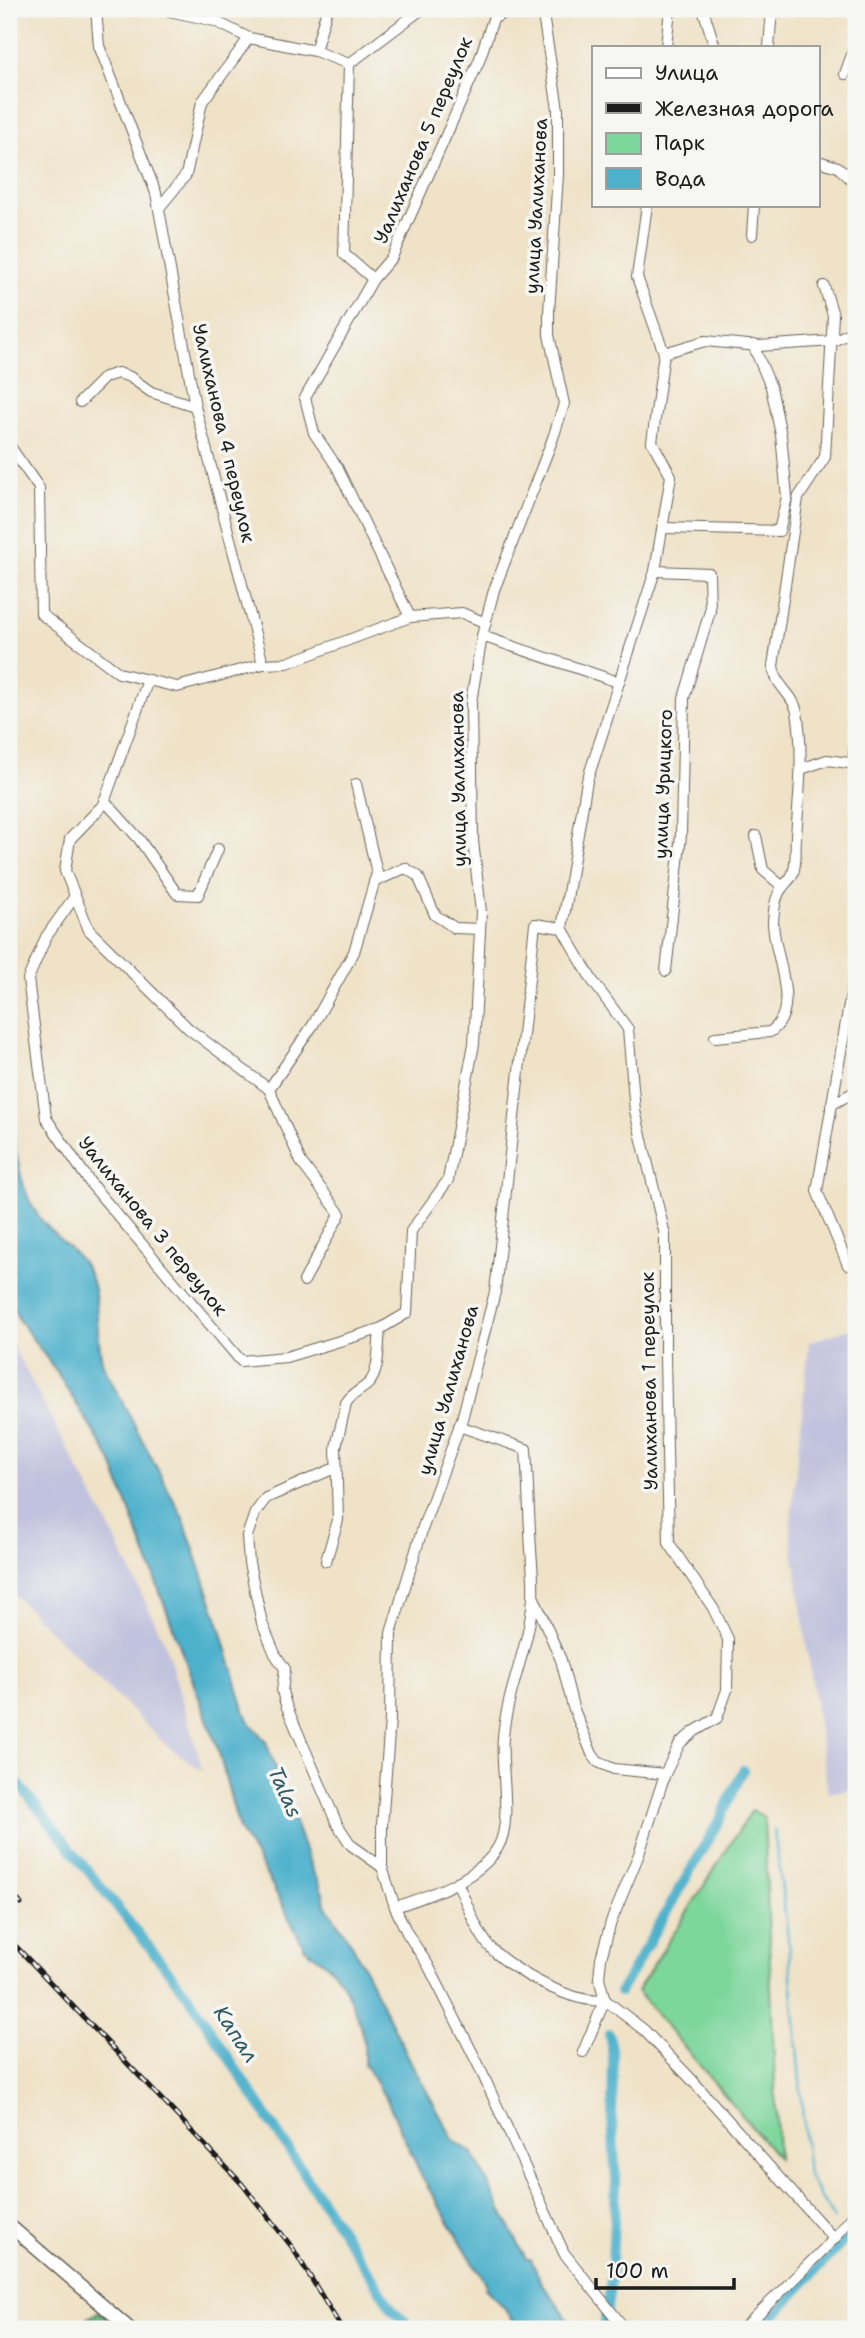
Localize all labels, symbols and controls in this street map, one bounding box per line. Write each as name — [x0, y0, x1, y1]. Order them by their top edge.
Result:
street label: Уалиханова 5 переулок — [368, 33, 478, 247]
legend — [592, 46, 820, 206]
text: Улица — [655, 59, 718, 87]
text: Железная дорога — [655, 95, 834, 123]
street label: улица Уалиханова — [519, 117, 553, 295]
text: Парк — [655, 129, 705, 157]
text: Вода — [655, 165, 705, 193]
street label: Уалиханова 4 переулок — [187, 321, 261, 545]
street label: улица Уалиханова — [444, 691, 472, 867]
street label: улица Урицкого — [648, 709, 678, 859]
street label: Уалиханова 3 переулок — [73, 1131, 233, 1321]
street label: Уалиханова 1 переулок — [635, 1271, 663, 1491]
street label: улица Уалиханова — [412, 1302, 484, 1478]
water label: Talas — [261, 1762, 309, 1822]
water label: Капал — [207, 2000, 265, 2068]
scale bar — [596, 2247, 734, 2291]
text: 100 m — [606, 2257, 669, 2285]

